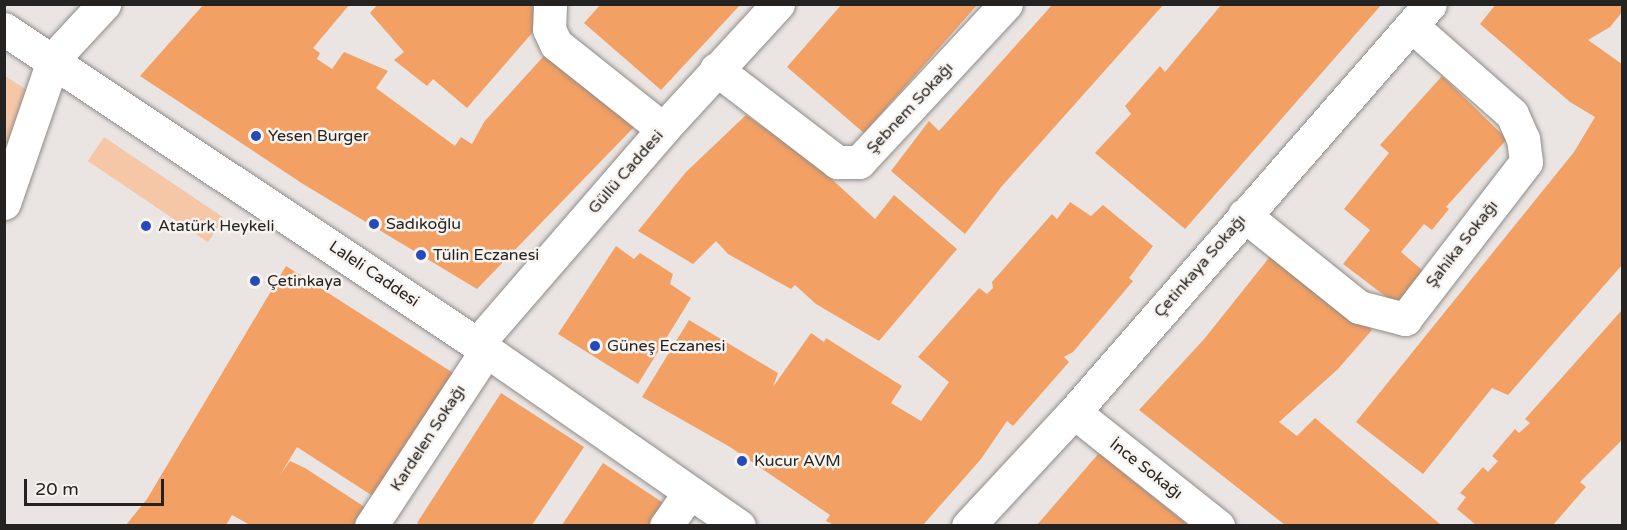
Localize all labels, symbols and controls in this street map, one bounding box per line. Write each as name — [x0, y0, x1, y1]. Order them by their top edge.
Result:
street label: Şebnem Sokağı — [863, 58, 957, 158]
place label: Yesen Burger — [268, 126, 369, 146]
street label: Güllü Caddesi — [584, 126, 668, 218]
marker: Yesen Burger — [249, 129, 263, 143]
street label: Şahika Sokağı — [1422, 197, 1502, 291]
street label: Çetinkaya Sokağı — [1150, 211, 1250, 321]
place label: Sadıkoğlu — [386, 214, 461, 234]
place label: Atatürk Heykeli — [158, 216, 274, 236]
marker: Sadıkoğlu — [367, 217, 381, 231]
marker: Atatürk Heykeli — [139, 219, 153, 233]
street label: Laleli Caddesi — [325, 237, 423, 311]
place label: Tülin Eczanesi — [433, 245, 539, 265]
marker: Tülin Eczanesi — [414, 248, 428, 262]
place label: Çetinkaya — [267, 271, 342, 291]
marker: Çetinkaya — [248, 274, 262, 288]
place label: Güneş Eczanesi — [607, 336, 725, 356]
marker: Güneş Eczanesi — [588, 339, 602, 353]
street label: Kardelen Sokağı — [386, 381, 470, 495]
street label: İnce Sokağı — [1106, 435, 1186, 503]
place label: Kucur AVM — [754, 451, 841, 471]
marker: Kucur AVM — [735, 454, 749, 468]
scale bar — [27, 467, 166, 505]
text: 20 m — [35, 478, 79, 500]

